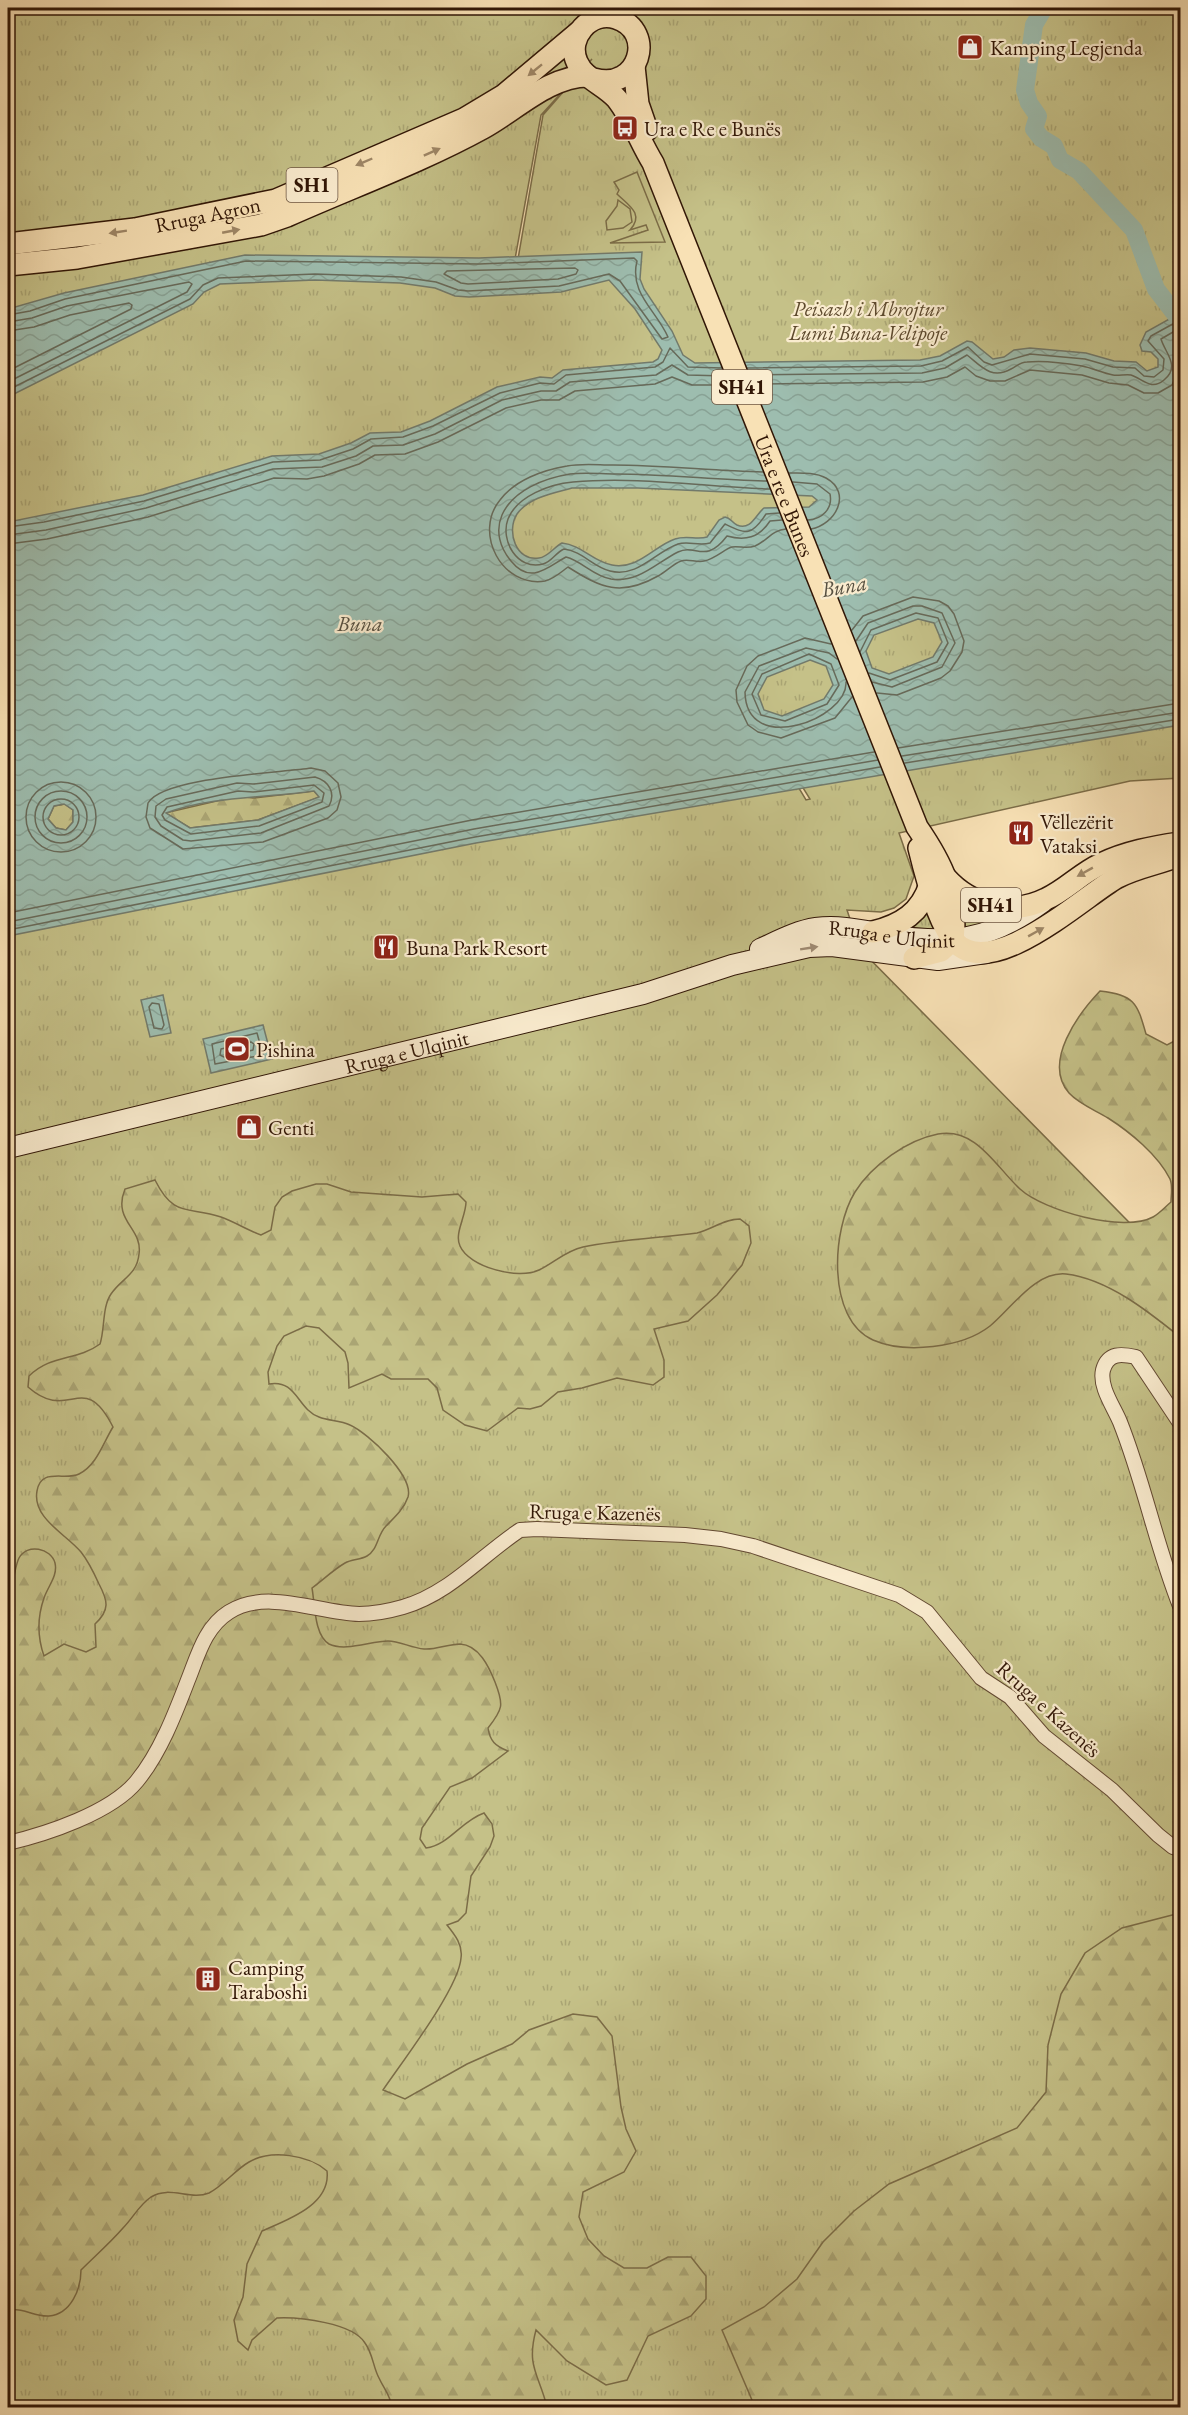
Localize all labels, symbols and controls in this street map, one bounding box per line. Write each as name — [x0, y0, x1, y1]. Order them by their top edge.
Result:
shop icon: Kamping Legjenda — [955, 32, 985, 62]
place label: Kamping Legjenda — [990, 34, 1143, 61]
one-way arrow — [528, 63, 543, 76]
bus stop icon: Ura e Re e Bunës — [610, 113, 640, 143]
place label: Ura e Re e Bunës — [644, 115, 781, 142]
one-way arrow — [423, 147, 441, 157]
one-way arrow — [355, 157, 373, 167]
road number: SH1 — [286, 168, 338, 202]
street label: Rruga Agron — [152, 190, 263, 238]
one-way arrow — [222, 226, 241, 235]
one-way arrow — [108, 228, 127, 237]
park label: Peisazh i Mbrojtur Lumi Buna-Velipoje — [788, 295, 948, 346]
road number: SH41 — [712, 370, 772, 404]
street label: Ura e re e Bunes — [749, 431, 822, 561]
water label: Buna — [818, 568, 869, 604]
water label: Buna — [336, 609, 383, 638]
place label: Vëllezërit Vataksi — [1040, 808, 1114, 859]
restaurant icon: Vëllezërit Vataksi — [1006, 818, 1036, 848]
one-way arrow — [1076, 867, 1093, 877]
road number: SH41 — [961, 888, 1021, 922]
street label: Rruga e Ulqinit — [828, 913, 956, 953]
one-way arrow — [1028, 927, 1044, 938]
restaurant icon: Buna Park Resort — [371, 932, 401, 962]
place label: Buna Park Resort — [406, 934, 547, 961]
one-way arrow — [800, 943, 819, 952]
street label: Rruga e Ulqinit — [342, 1023, 472, 1079]
sports icon: Pishina — [222, 1034, 252, 1064]
place label: Pishina — [256, 1036, 316, 1063]
shop icon: Genti — [234, 1112, 264, 1142]
place label: Genti — [268, 1114, 314, 1141]
street label: Rruga e Kazenës — [529, 1497, 661, 1527]
street label: Rruga e Kazenës — [991, 1655, 1107, 1763]
place label: Camping Taraboshi — [228, 1954, 308, 2005]
building icon: Camping Taraboshi — [193, 1964, 223, 1994]

